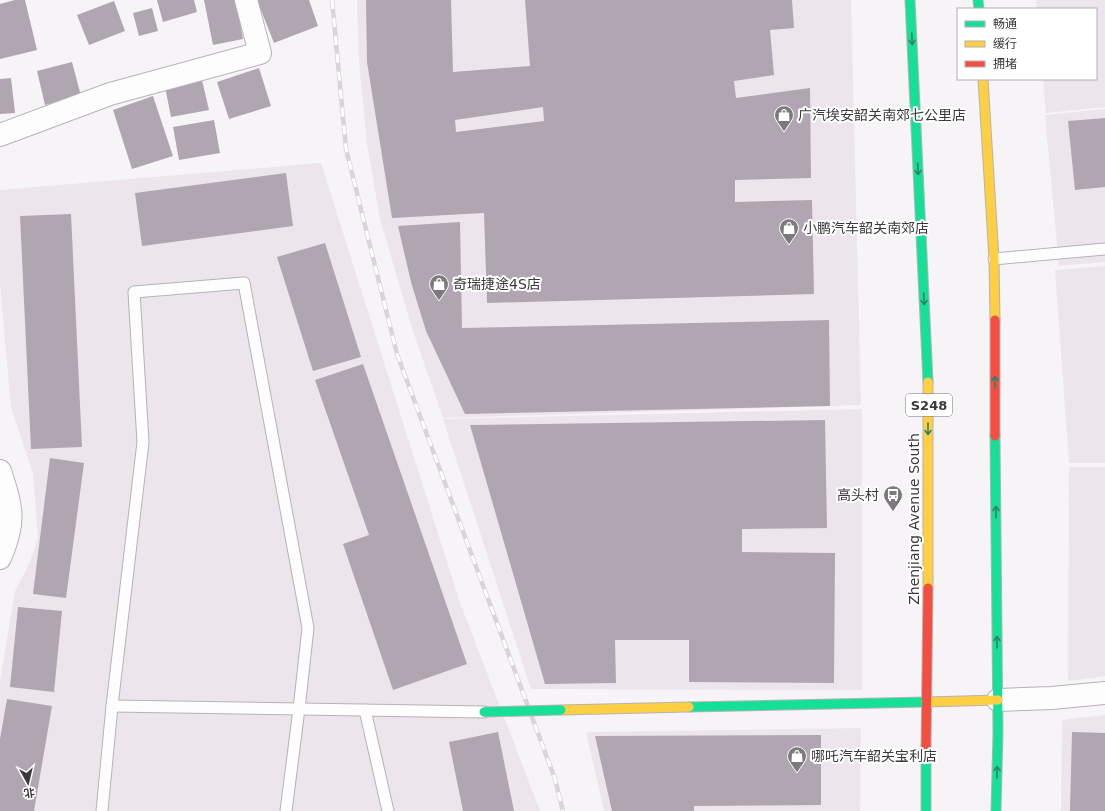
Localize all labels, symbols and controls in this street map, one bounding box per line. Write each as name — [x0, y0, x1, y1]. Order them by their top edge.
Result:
legend — [957, 8, 1097, 80]
text: 畅通 — [993, 17, 1017, 31]
one-way arrow — [909, 32, 916, 45]
text: 缓行 — [993, 37, 1017, 51]
text: 拥堵 — [993, 57, 1017, 71]
shop icon: 广汽埃安韶关南郊七公里店 — [773, 104, 795, 132]
place label: 广汽埃安韶关南郊七公里店 — [798, 107, 966, 123]
one-way arrow — [914, 162, 922, 175]
shop icon: 小鹏汽车韶关南郊店 — [778, 217, 800, 245]
place label: 小鹏汽车韶关南郊店 — [803, 220, 929, 236]
shop icon: 奇瑞捷途4S店 — [428, 273, 450, 301]
place label: 奇瑞捷途4S店 — [453, 276, 541, 292]
one-way arrow — [920, 292, 928, 305]
one-way arrow — [991, 376, 999, 389]
road number: S248 — [906, 394, 952, 416]
one-way arrow — [924, 422, 932, 435]
street label: Zhenjiang Avenue South — [906, 433, 922, 605]
bus stop icon: 高头村 — [882, 484, 904, 512]
place label: 高头村 — [837, 487, 879, 503]
one-way arrow — [992, 506, 1000, 519]
one-way arrow — [993, 636, 1001, 649]
shop icon: 哪吒汽车韶关宝利店 — [786, 745, 808, 773]
place label: 哪吒汽车韶关宝利店 — [811, 748, 937, 764]
north arrow — [8, 763, 48, 803]
one-way arrow — [993, 766, 1001, 779]
text: 北 — [23, 785, 36, 800]

